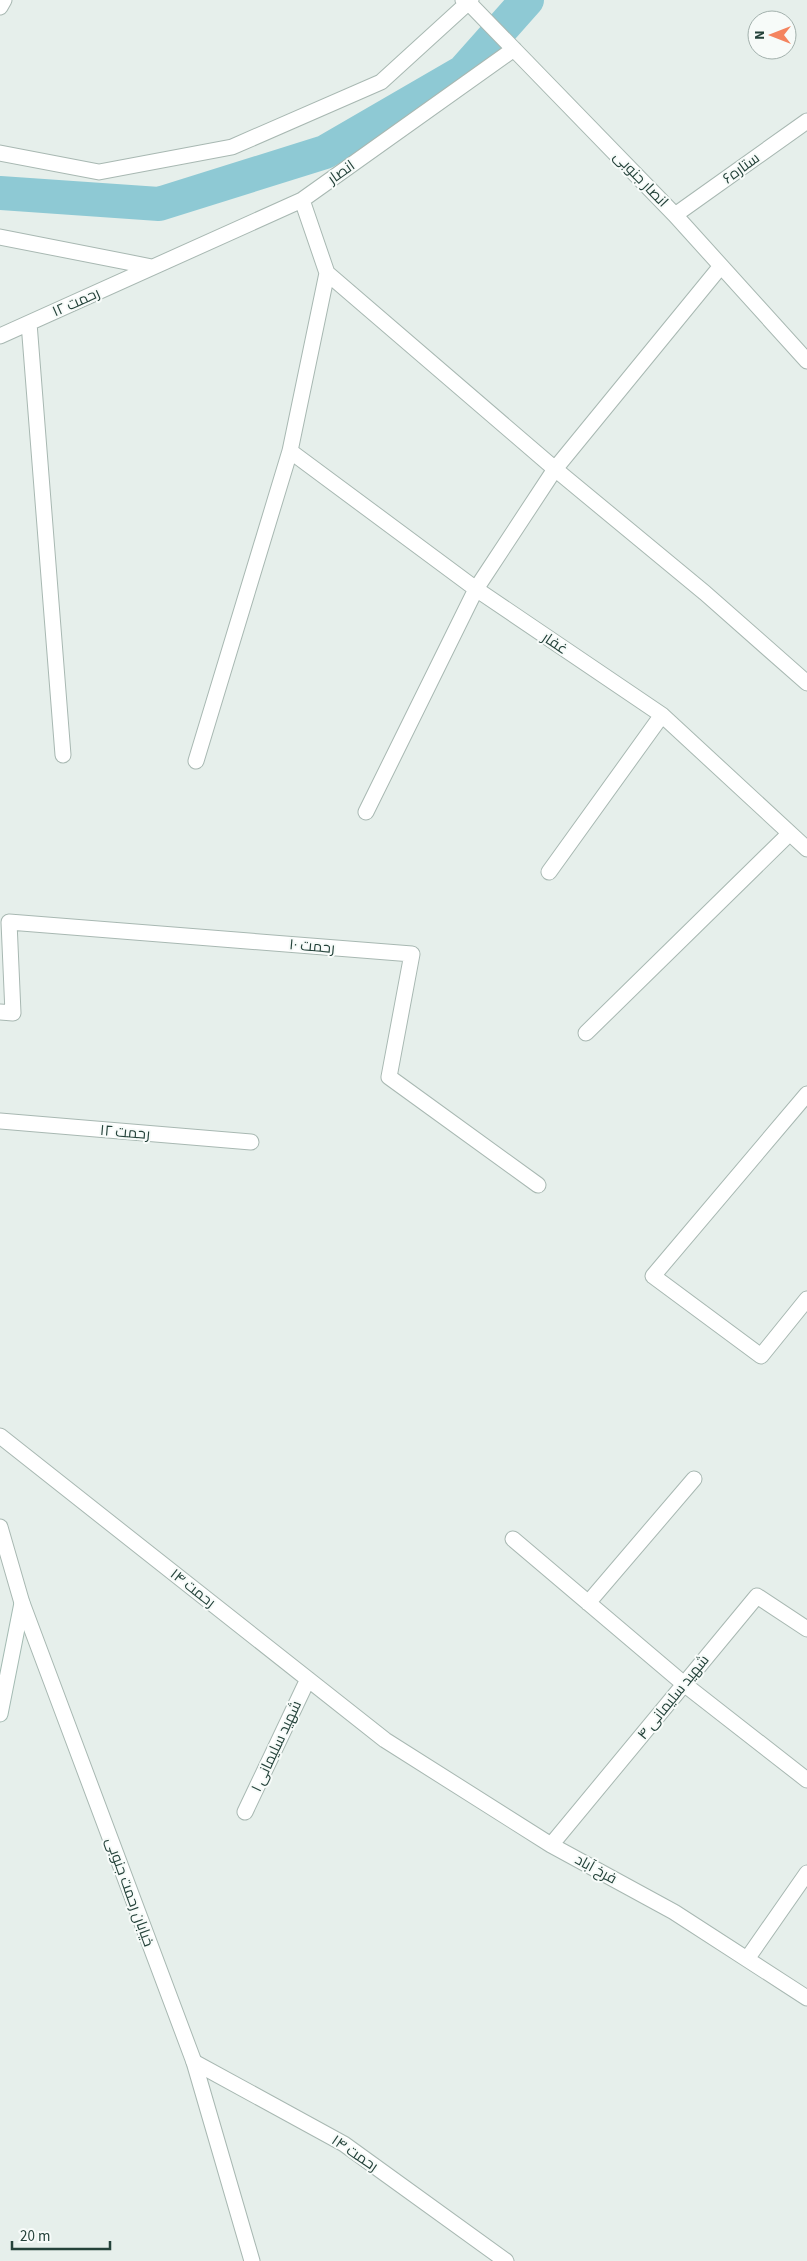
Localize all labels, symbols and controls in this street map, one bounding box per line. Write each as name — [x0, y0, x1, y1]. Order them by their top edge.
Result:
north arrow — [747, 10, 797, 60]
text: N — [750, 30, 770, 40]
street label: انصار جنوبی — [608, 147, 673, 212]
street label: ستاره۶ — [718, 148, 764, 189]
street label: انصار — [322, 155, 359, 190]
street label: رحمت ۱۲ — [49, 283, 103, 322]
street label: غفار — [537, 627, 572, 660]
street label: رحمت ۱۰ — [288, 934, 336, 959]
street label: رحمت ۱۲ — [99, 1120, 151, 1145]
street label: رحمت ۱۴ — [166, 1564, 220, 1613]
street label: شهید سلیمانی ۴ — [633, 1650, 714, 1744]
street label: شهید سلیمانی ۱ — [246, 1697, 307, 1795]
street label: خیابان رحمت جنوبی — [100, 1835, 159, 1950]
street label: فرخ آباد — [571, 1849, 621, 1890]
street label: رحمت ۱۴ — [327, 2130, 382, 2177]
scale bar — [12, 2218, 110, 2250]
text: 20 m — [20, 2226, 50, 2247]

